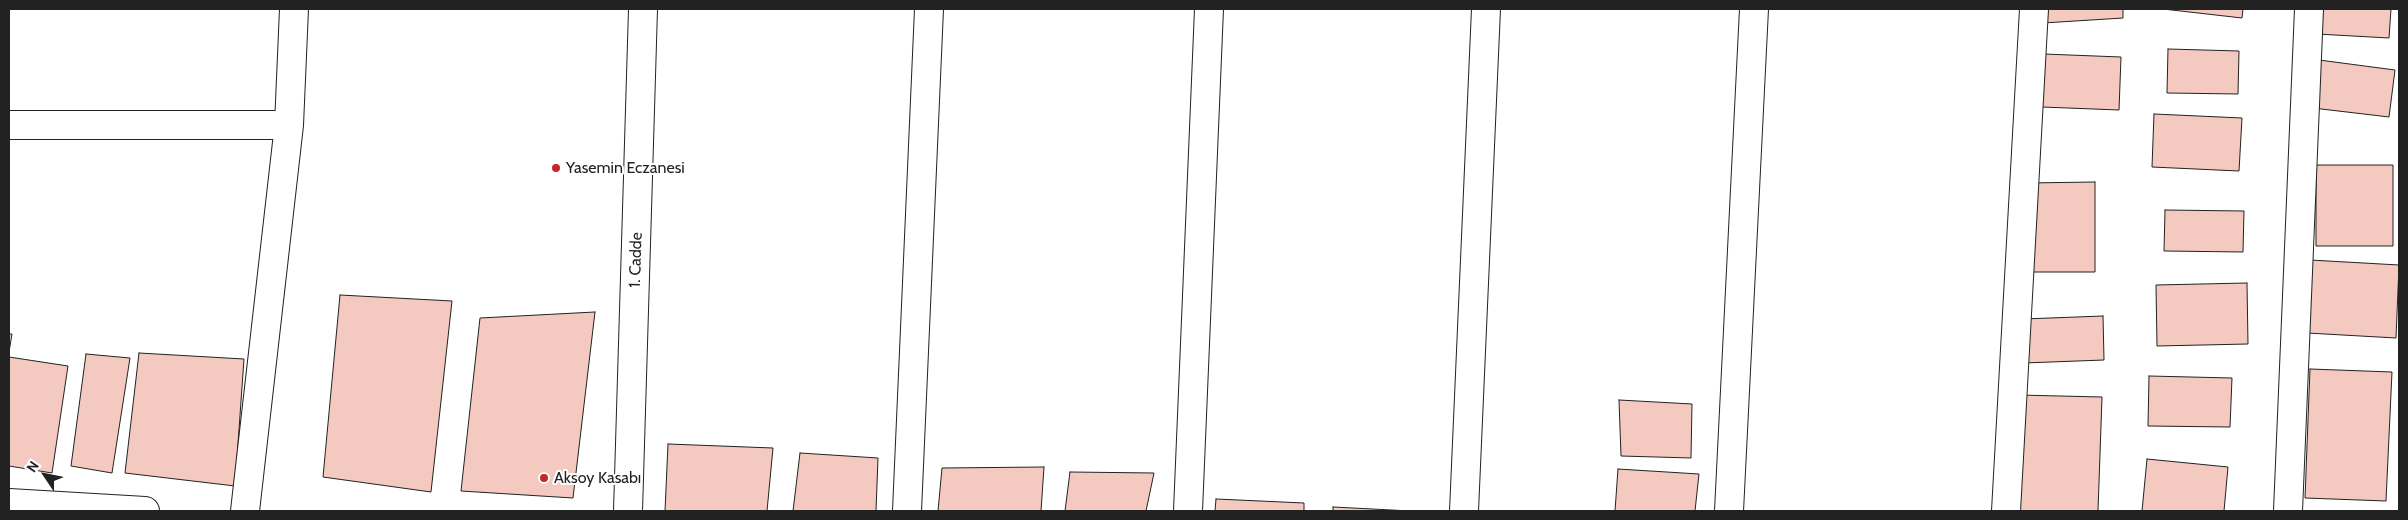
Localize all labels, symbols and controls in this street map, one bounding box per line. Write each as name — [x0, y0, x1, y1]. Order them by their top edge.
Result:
place label: Yasemin Eczanesi — [566, 158, 685, 178]
marker: Yasemin Eczanesi — [550, 162, 562, 174]
street label: 1. Cadde — [625, 232, 647, 288]
north arrow — [20, 450, 70, 500]
text: N — [22, 457, 43, 476]
place label: Aksoy Kasabı — [554, 468, 641, 488]
marker: Aksoy Kasabı — [538, 472, 550, 484]

